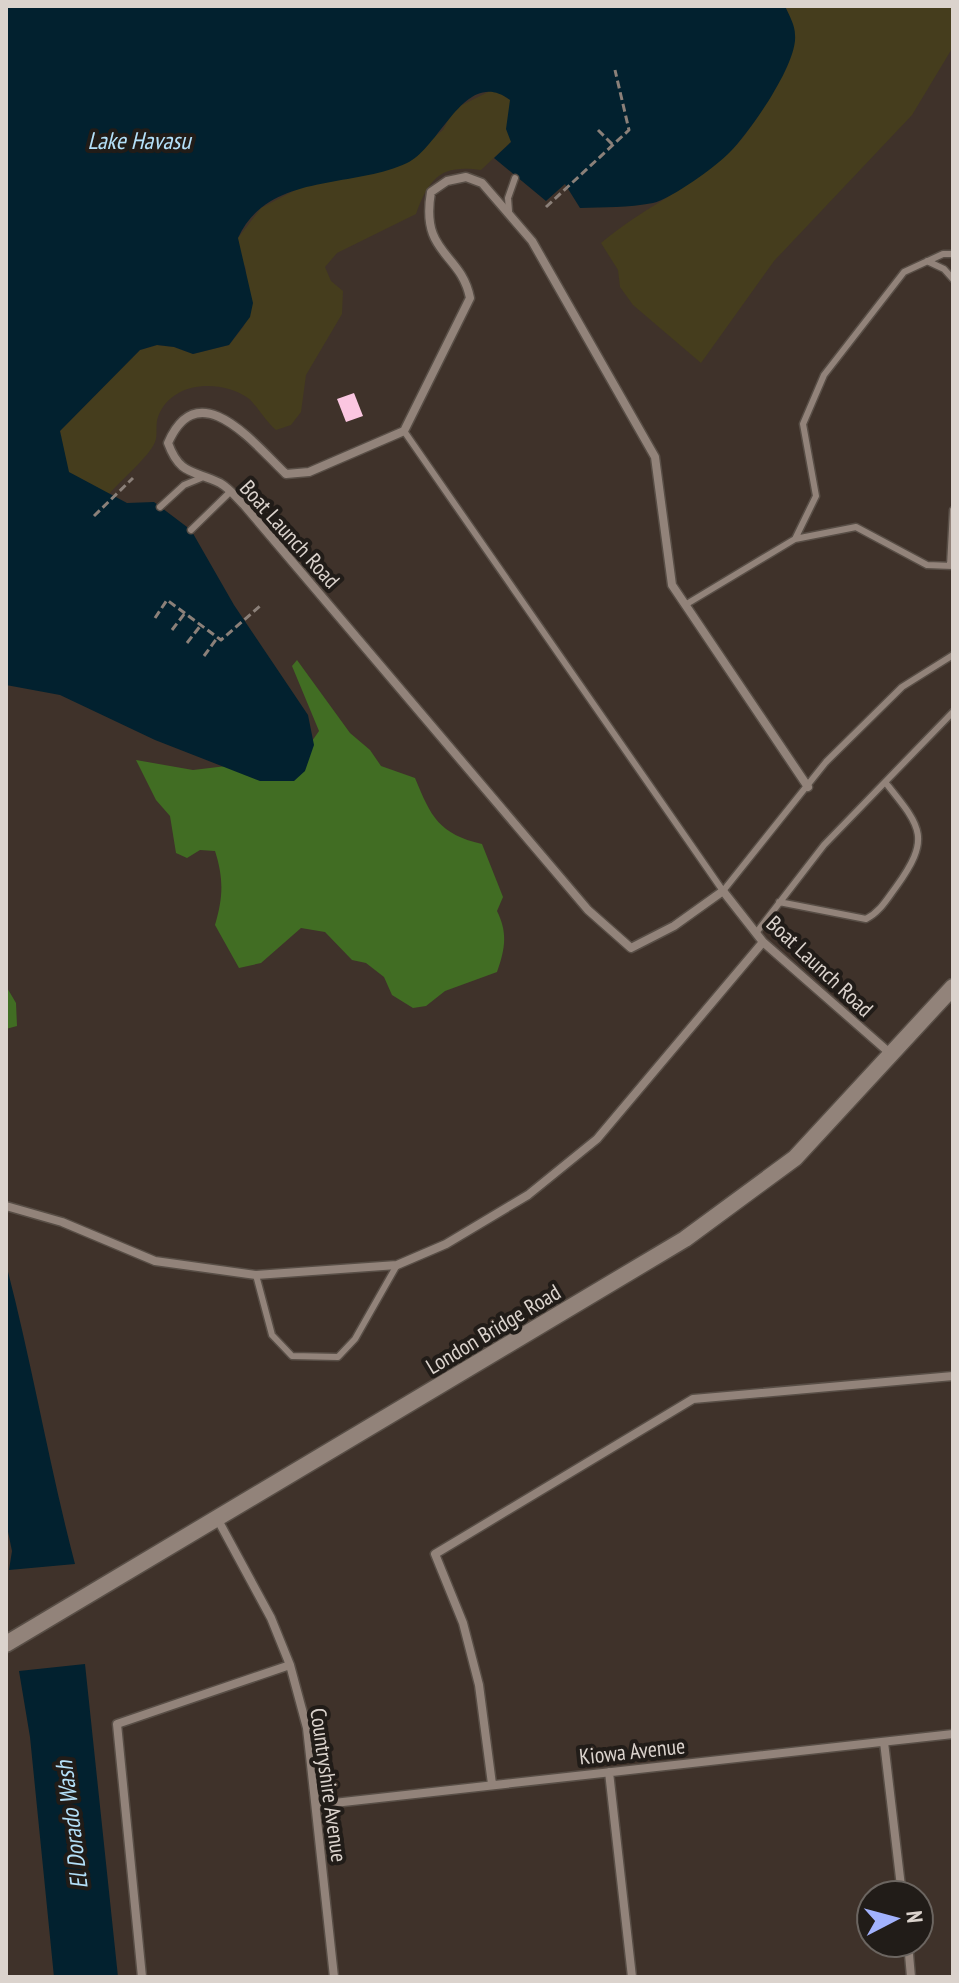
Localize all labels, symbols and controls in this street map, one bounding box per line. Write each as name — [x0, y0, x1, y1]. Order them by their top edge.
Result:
water label: Lake Havasu — [87, 125, 192, 156]
street label: Boat Launch Road — [234, 474, 346, 594]
street label: Boat Launch Road — [761, 909, 879, 1023]
street label: London Bridge Road — [421, 1278, 565, 1380]
street label: Countryshire Avenue — [304, 1706, 354, 1864]
street label: Kiowa Avenue — [578, 1732, 686, 1770]
water label: El Dorado Wash — [48, 1758, 95, 1891]
north arrow — [855, 1879, 935, 1959]
text: N — [900, 1910, 929, 1924]

